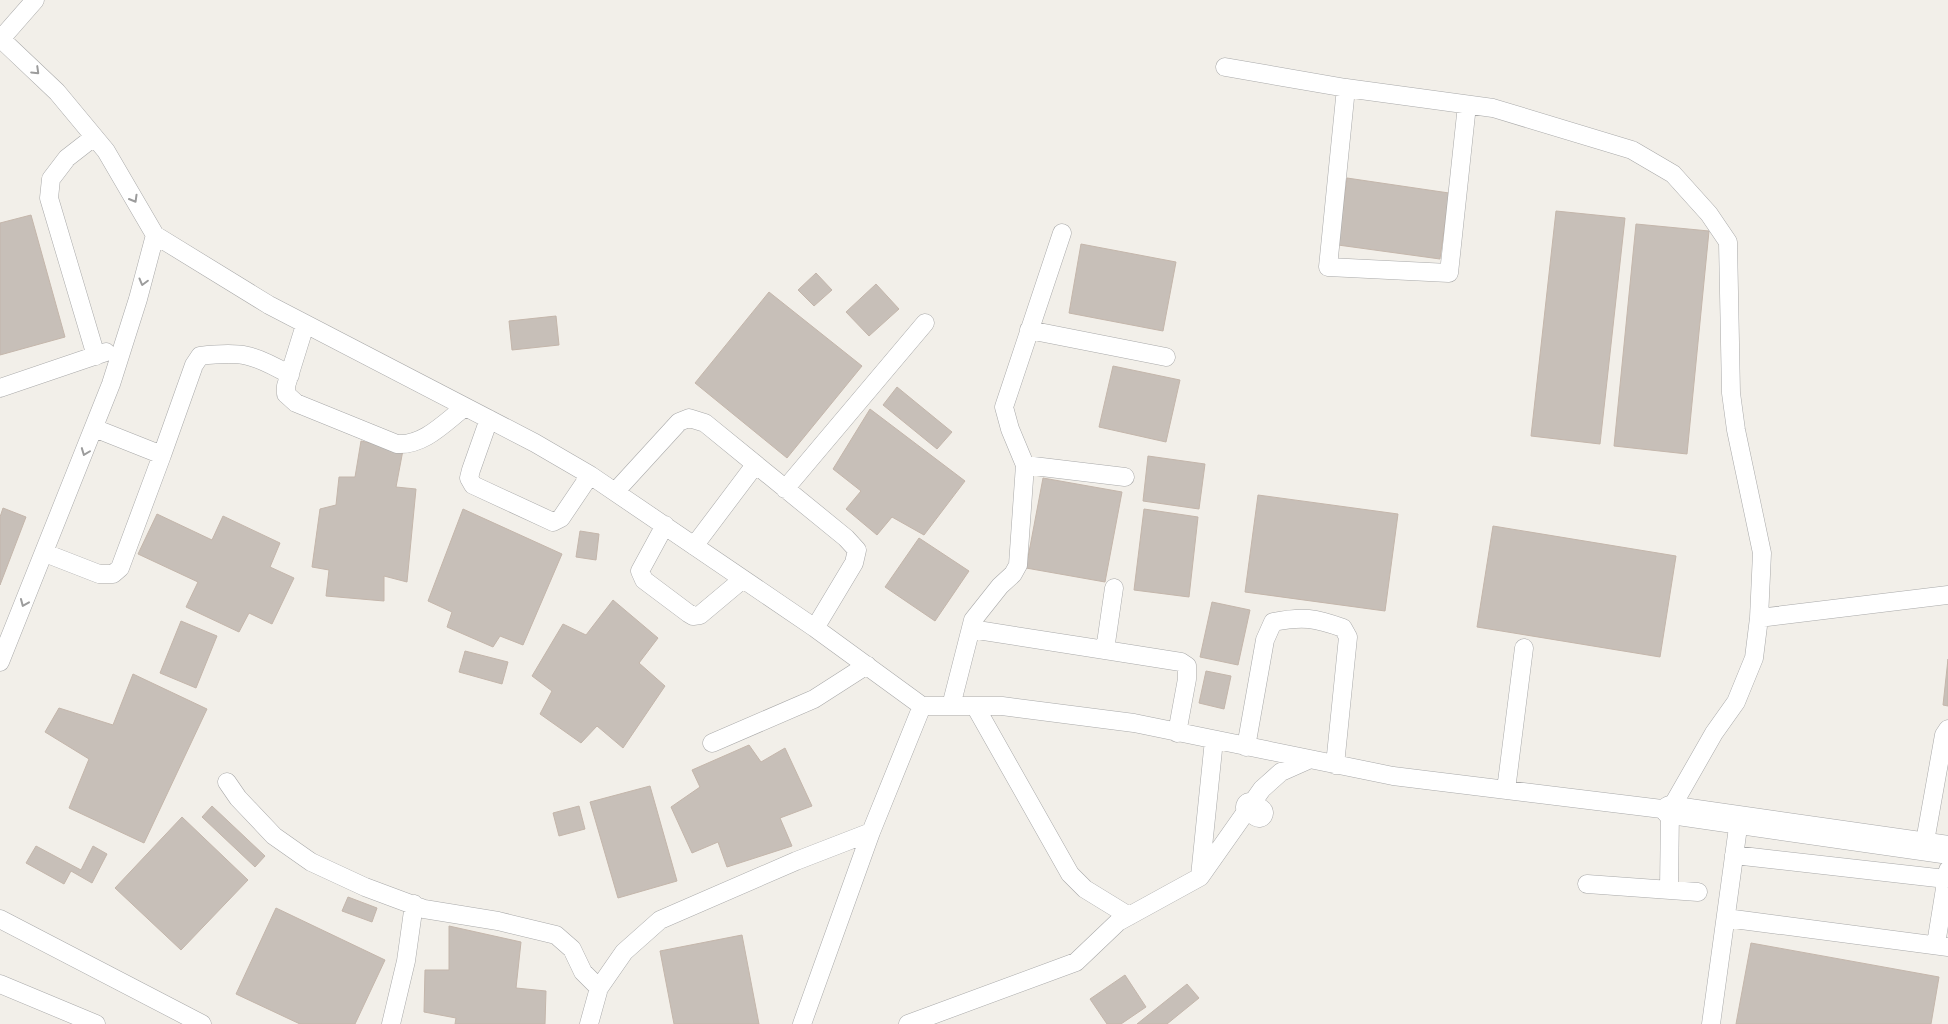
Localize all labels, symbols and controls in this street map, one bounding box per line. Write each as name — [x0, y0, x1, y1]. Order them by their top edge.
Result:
one-way arrow — [30, 65, 39, 74]
one-way arrow — [128, 194, 138, 203]
one-way arrow — [138, 278, 149, 287]
one-way arrow — [81, 447, 91, 456]
one-way arrow — [20, 598, 31, 607]

